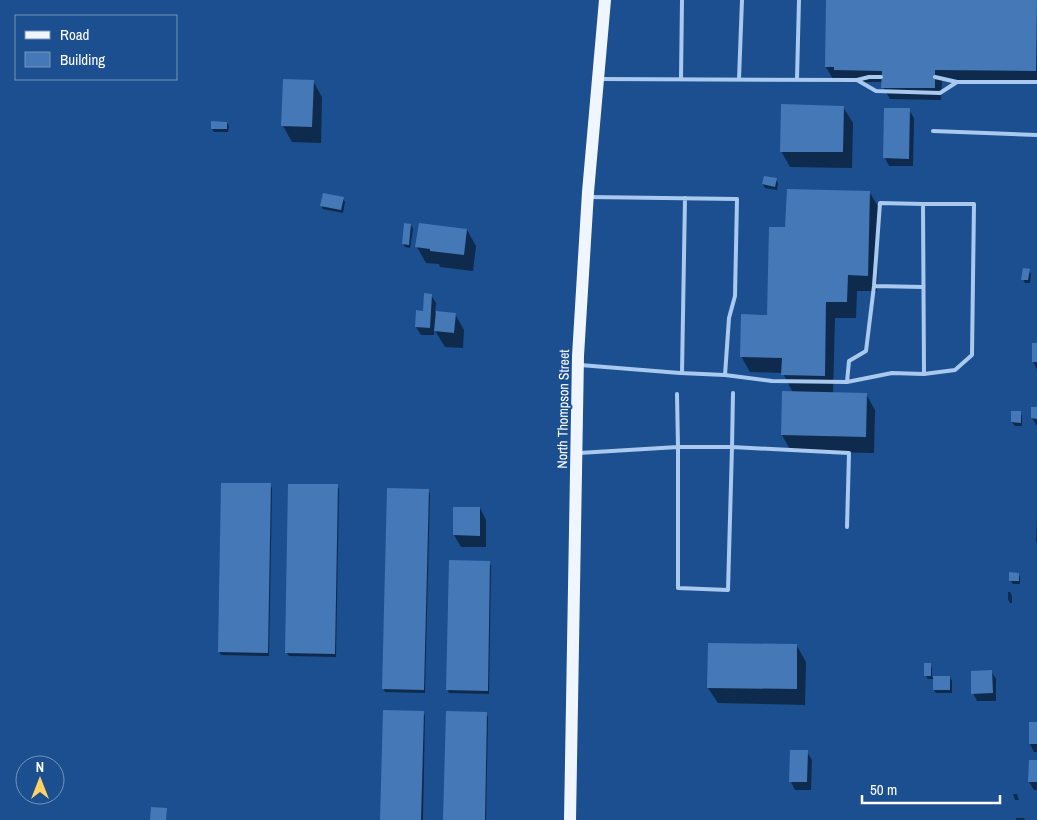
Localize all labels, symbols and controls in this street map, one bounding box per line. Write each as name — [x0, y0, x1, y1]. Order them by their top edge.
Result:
legend — [15, 15, 178, 80]
text: Road — [60, 24, 89, 45]
text: Building — [60, 49, 105, 70]
street label: North Thompson Street — [553, 349, 573, 469]
north arrow — [15, 755, 65, 805]
text: N — [36, 758, 44, 776]
scale bar — [862, 772, 1000, 804]
text: 50 m — [870, 779, 897, 800]

